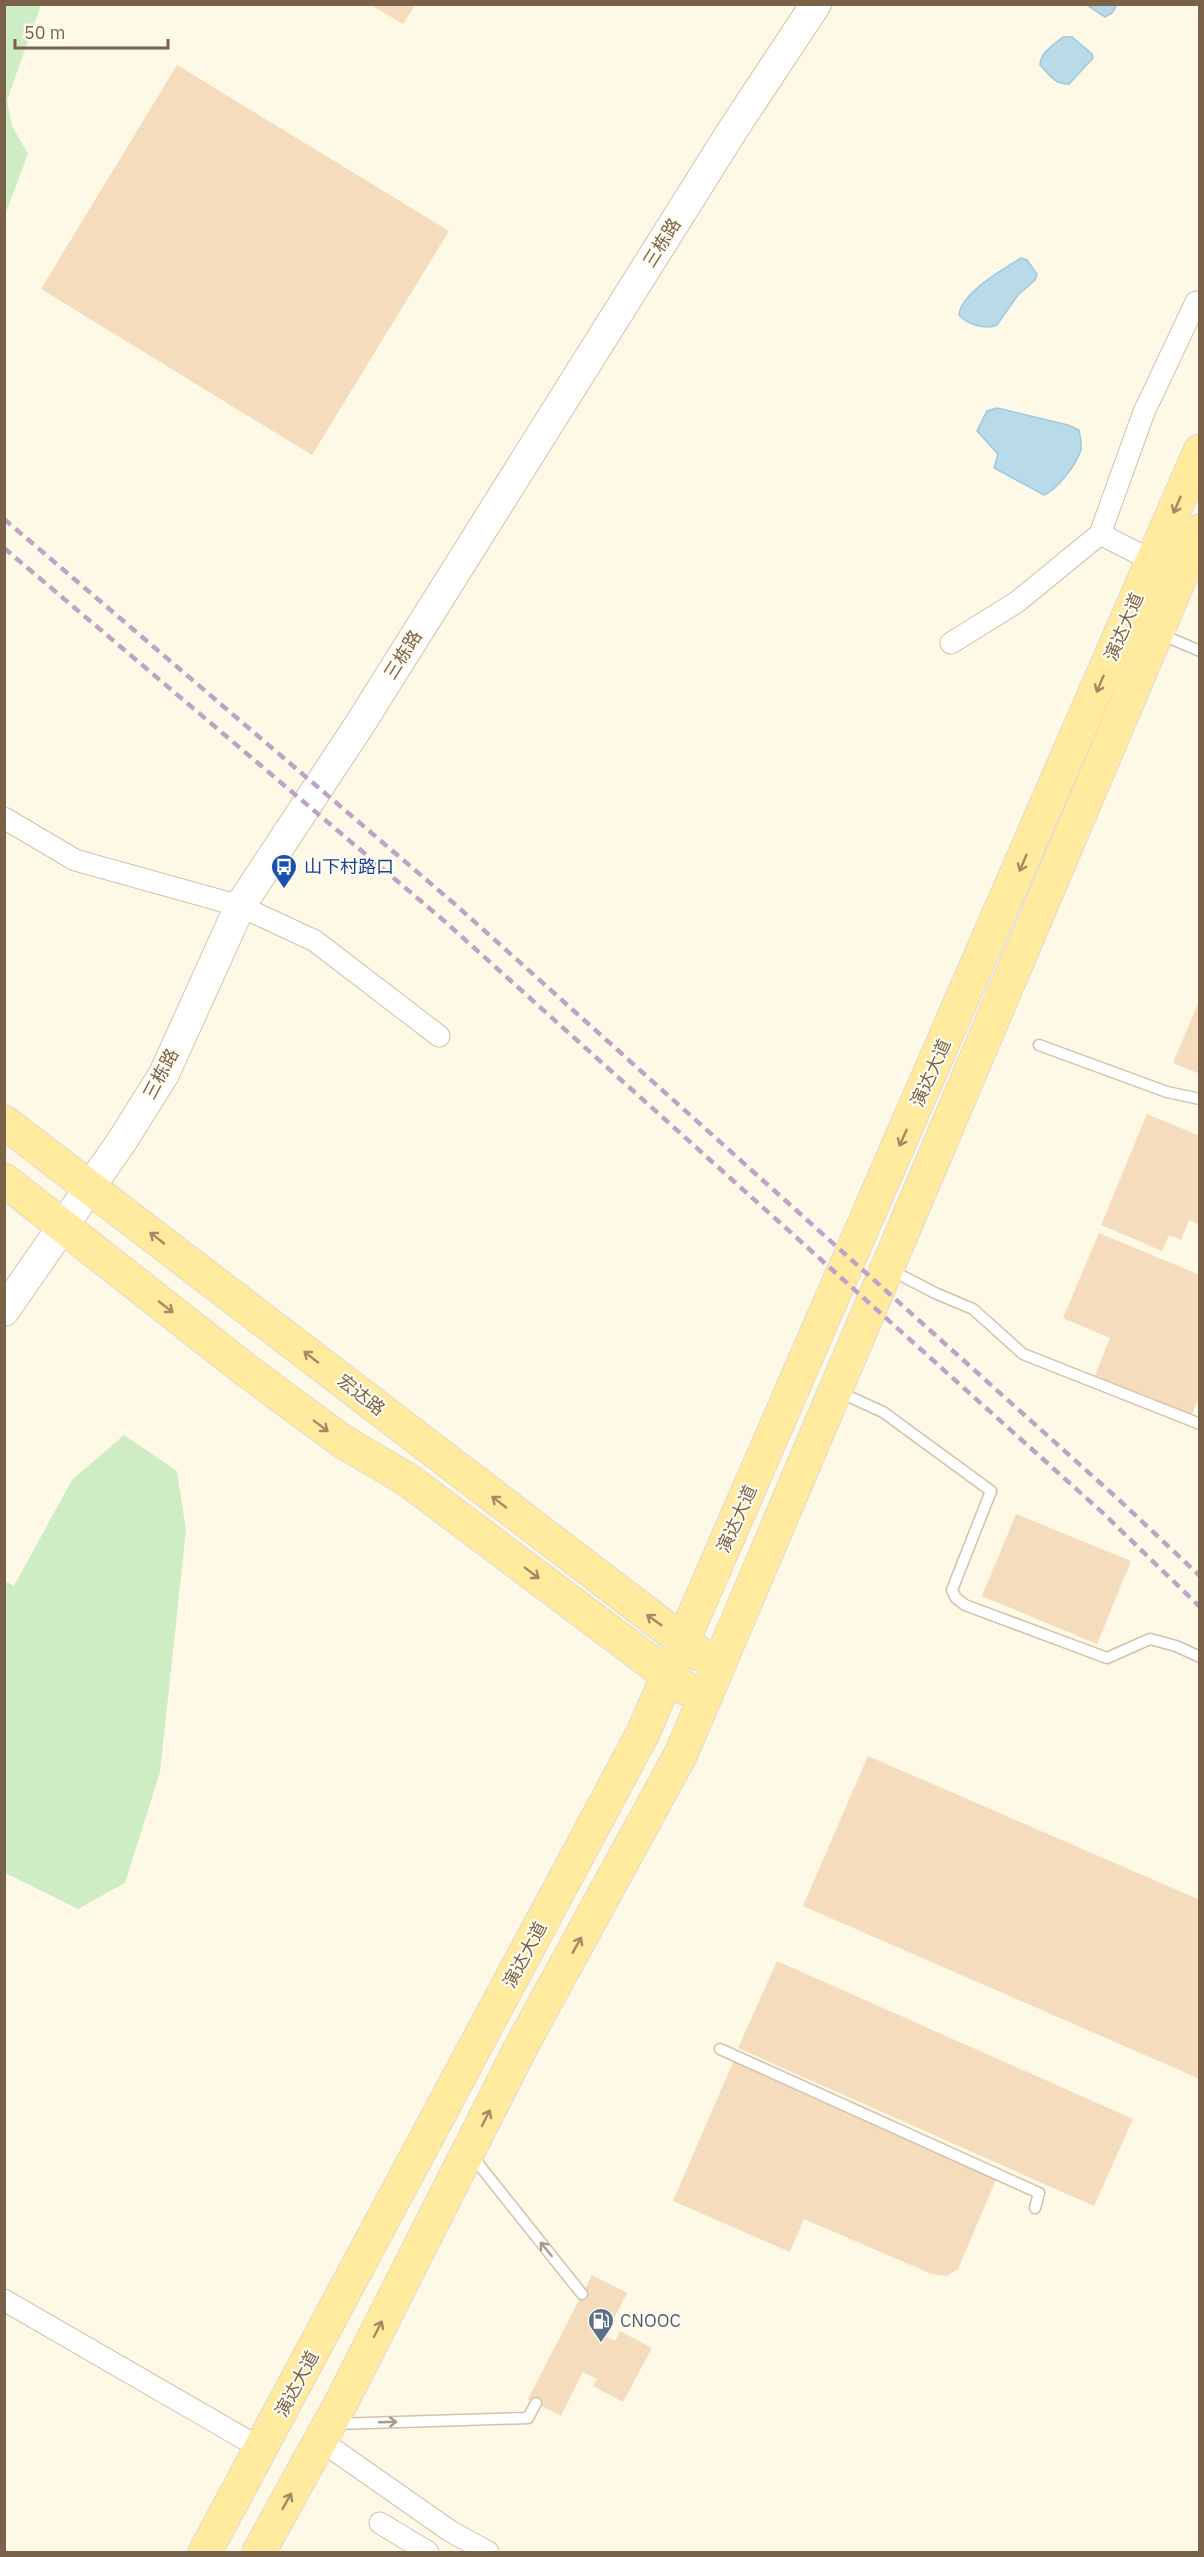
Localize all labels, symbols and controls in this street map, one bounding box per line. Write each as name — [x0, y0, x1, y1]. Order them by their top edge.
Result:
scale bar — [15, 12, 168, 50]
text: 50 m — [24, 21, 66, 44]
street label: 三栋路 — [638, 214, 686, 272]
one-way arrow — [1171, 495, 1182, 513]
street label: 演达大道 — [1099, 589, 1148, 664]
street label: 三栋路 — [379, 626, 427, 684]
one-way arrow — [1094, 674, 1105, 693]
bus stop icon: 山下村路口 — [269, 852, 299, 890]
one-way arrow — [1016, 853, 1028, 871]
place label: 山下村路口 — [304, 855, 394, 878]
street label: 演达大道 — [905, 1035, 956, 1110]
street label: 三栋路 — [138, 1045, 183, 1103]
one-way arrow — [897, 1128, 908, 1147]
one-way arrow — [149, 1232, 165, 1245]
one-way arrow — [158, 1301, 174, 1314]
one-way arrow — [304, 1351, 320, 1364]
street label: 宏达路 — [333, 1369, 390, 1420]
one-way arrow — [312, 1419, 328, 1432]
street label: 演达大道 — [711, 1481, 762, 1556]
one-way arrow — [492, 1495, 508, 1508]
one-way arrow — [523, 1567, 539, 1580]
one-way arrow — [647, 1614, 663, 1626]
street label: 演达大道 — [498, 1918, 552, 1992]
one-way arrow — [572, 1937, 583, 1955]
one-way arrow — [480, 2109, 492, 2127]
one-way arrow — [539, 2241, 552, 2257]
fuel station icon: CNOOC — [586, 2306, 616, 2344]
place label: CNOOC — [620, 2309, 681, 2332]
one-way arrow — [373, 2320, 385, 2338]
street label: 演达大道 — [270, 2347, 324, 2421]
one-way arrow — [377, 2417, 397, 2428]
one-way arrow — [281, 2493, 293, 2510]

